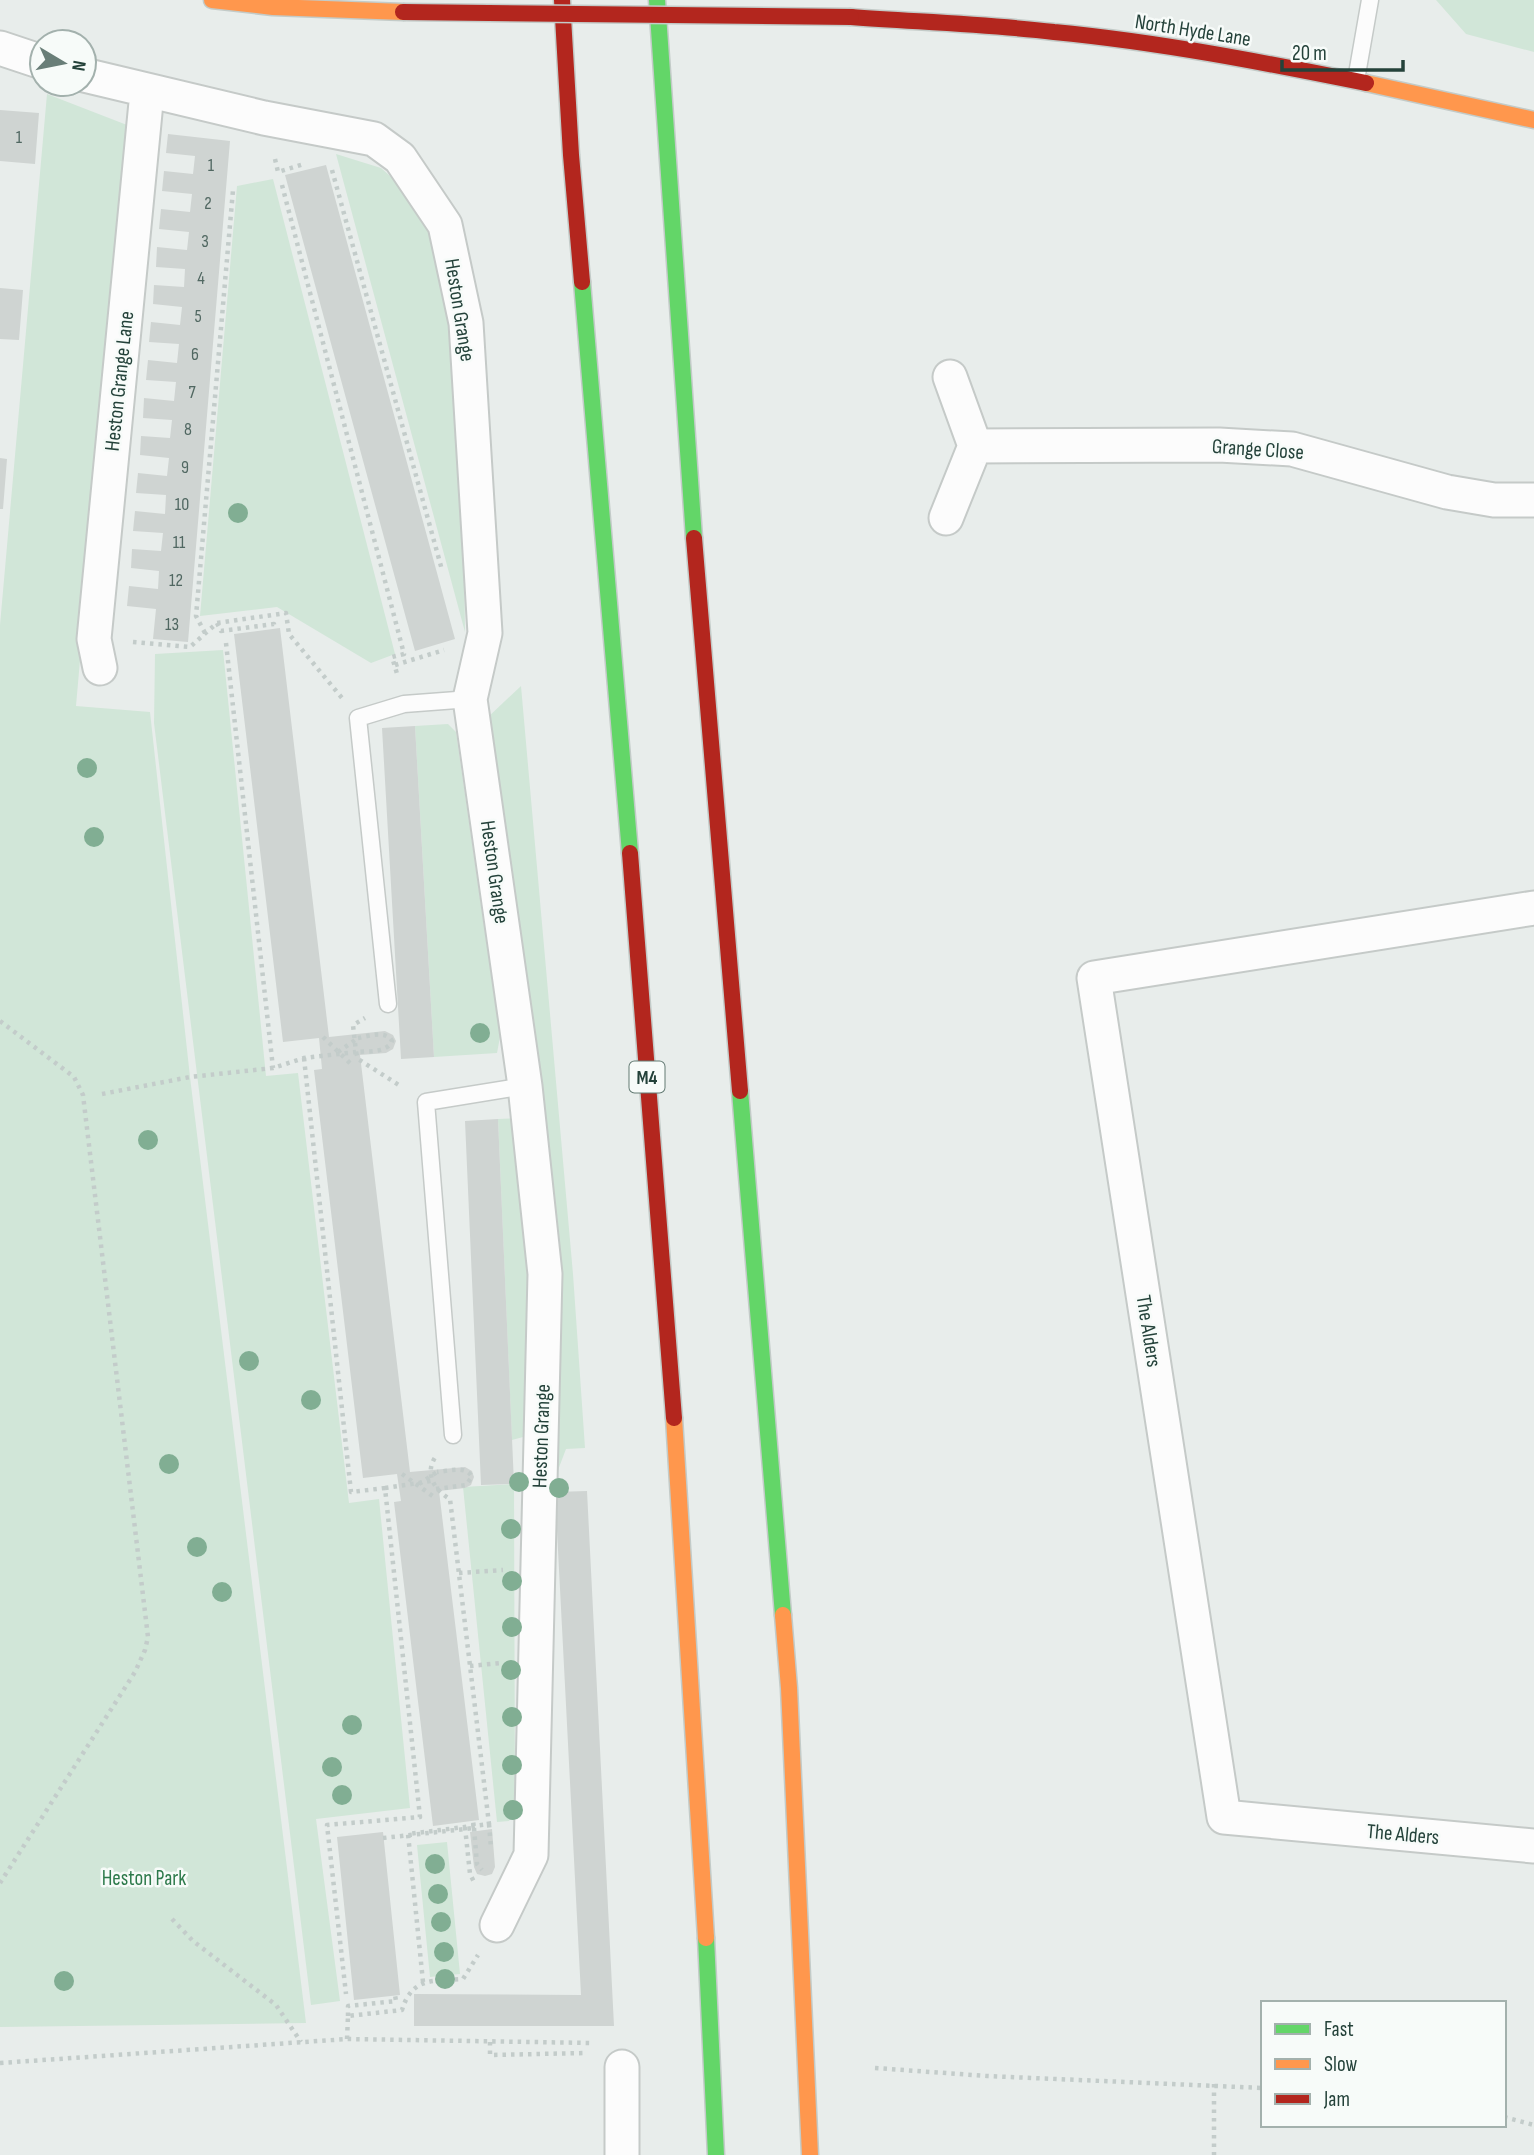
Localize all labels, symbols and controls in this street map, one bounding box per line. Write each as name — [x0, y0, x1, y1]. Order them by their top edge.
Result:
street label: North Hyde Lane — [1133, 9, 1253, 52]
north arrow — [28, 28, 98, 98]
scale bar — [1282, 28, 1403, 72]
text: 20 m — [1292, 41, 1327, 66]
text: N — [66, 59, 90, 73]
house number: 1 — [16, 127, 23, 148]
house number: 1 — [208, 155, 215, 176]
house number: 2 — [204, 193, 212, 214]
house number: 3 — [201, 231, 209, 252]
street label: Heston Grange — [439, 257, 480, 363]
house number: 4 — [197, 268, 205, 289]
house number: 5 — [194, 306, 202, 327]
street label: Heston Grange Lane — [100, 310, 139, 452]
house number: 6 — [191, 344, 199, 365]
house number: 7 — [188, 382, 196, 403]
house number: 8 — [184, 419, 192, 440]
street label: Grange Close — [1211, 434, 1305, 465]
house number: 9 — [181, 457, 189, 478]
house number: 10 — [175, 494, 189, 515]
house number: 11 — [173, 532, 186, 553]
house number: 12 — [169, 570, 183, 591]
house number: 13 — [165, 614, 179, 635]
street label: Heston Grange — [475, 819, 514, 925]
road number: M4 — [630, 1062, 664, 1092]
street label: The Alders — [1130, 1293, 1167, 1369]
street label: Heston Grange — [527, 1384, 556, 1488]
street label: The Alders — [1366, 1819, 1440, 1850]
park label: Heston Park — [102, 1866, 186, 1891]
legend — [1261, 2001, 1506, 2127]
text: Fast — [1324, 2017, 1354, 2042]
text: Slow — [1324, 2052, 1358, 2077]
text: Jam — [1323, 2087, 1350, 2112]

